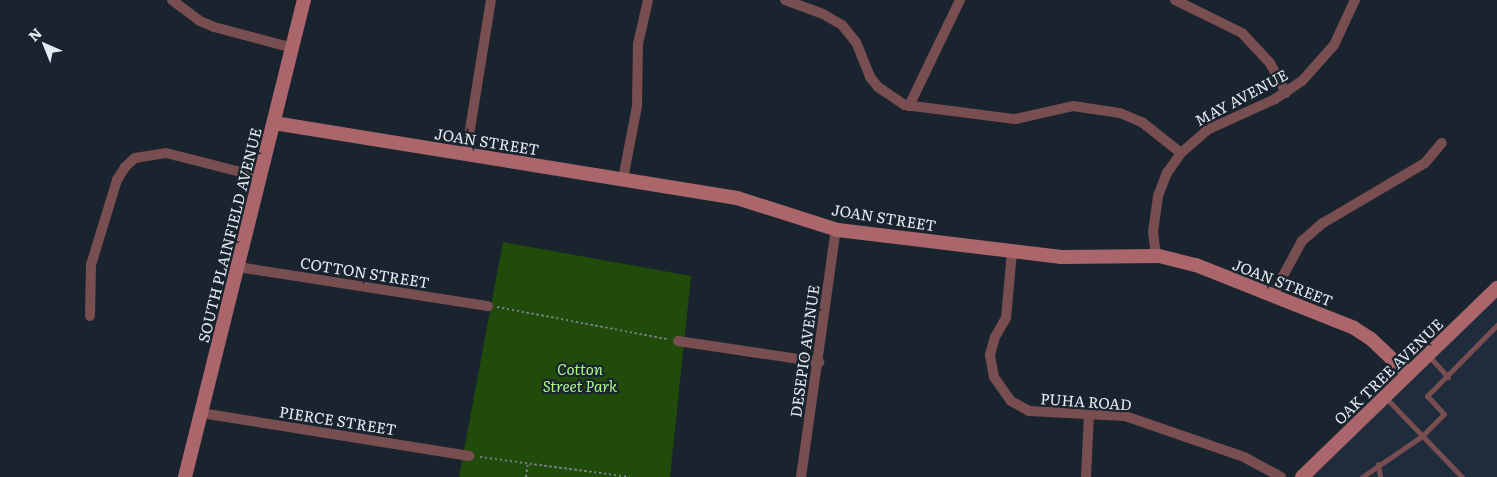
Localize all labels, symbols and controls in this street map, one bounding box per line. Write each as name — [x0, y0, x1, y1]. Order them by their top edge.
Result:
north arrow — [20, 20, 70, 70]
text: N — [23, 23, 46, 45]
street label: MAY AVENUE — [1192, 65, 1290, 129]
street label: JOAN STREET — [433, 124, 541, 158]
street label: SOUTH PLAINFIELD AVENUE — [194, 126, 264, 344]
street label: JOAN STREET — [830, 200, 938, 234]
street label: COTTON STREET — [299, 253, 431, 291]
street label: JOAN STREET — [1230, 255, 1336, 309]
street label: DESEPIO AVENUE — [786, 284, 822, 418]
street label: OAK TREE AVENUE — [1330, 314, 1446, 428]
park label: Cotton Street Park — [543, 359, 617, 394]
street label: PUHA ROAD — [1040, 389, 1132, 413]
street label: PIERCE STREET — [278, 402, 398, 438]

